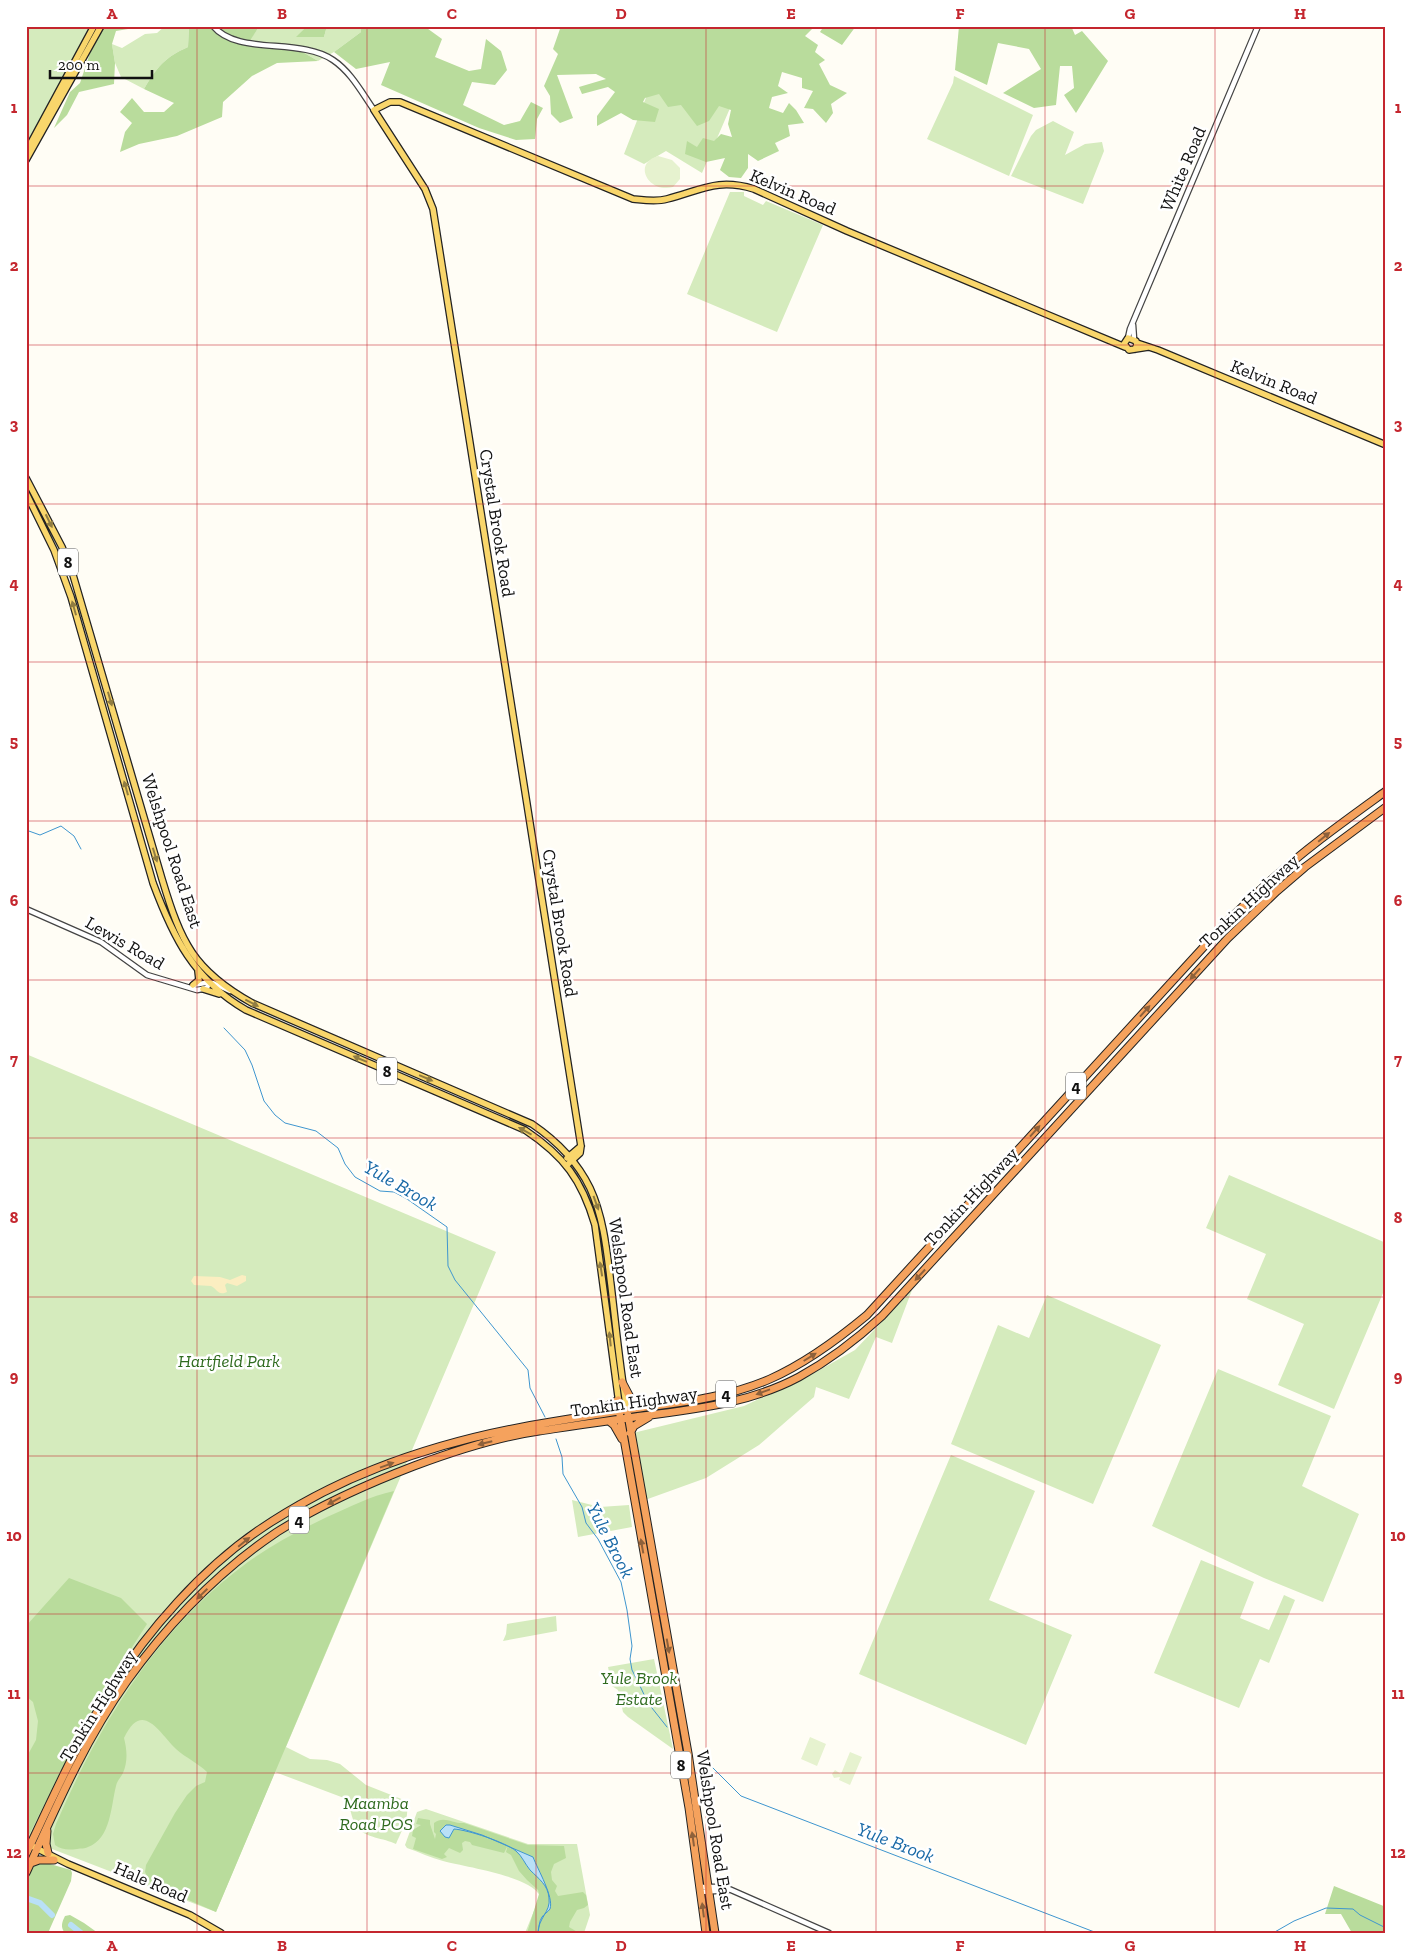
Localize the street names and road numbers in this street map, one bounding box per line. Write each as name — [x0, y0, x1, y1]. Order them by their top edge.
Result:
street label: White Road — [1155, 123, 1211, 215]
street label: Kelvin Road — [747, 164, 840, 220]
street label: Kelvin Road — [1227, 355, 1321, 409]
street label: Crystal Brook Road — [474, 448, 520, 599]
road number: 8 — [58, 548, 78, 576]
street label: Welshpool Road East — [137, 771, 207, 931]
street label: Crystal Brook Road — [537, 848, 583, 999]
street label: Tonkin Highway — [1195, 849, 1304, 953]
street label: Lewis Road — [82, 912, 169, 974]
road number: 8 — [377, 1058, 397, 1084]
road number: 4 — [1066, 1072, 1086, 1100]
street label: Tonkin Highway — [919, 1142, 1023, 1251]
street label: Welshpool Road East — [604, 1217, 648, 1380]
road number: 4 — [716, 1380, 736, 1408]
street label: Tonkin Highway — [569, 1382, 700, 1422]
road number: 4 — [289, 1506, 309, 1534]
street label: Tonkin Highway — [55, 1645, 142, 1766]
street label: Welshpool Road East — [692, 1749, 739, 1912]
road number: 8 — [671, 1752, 691, 1778]
street label: Hale Road — [111, 1857, 191, 1907]

